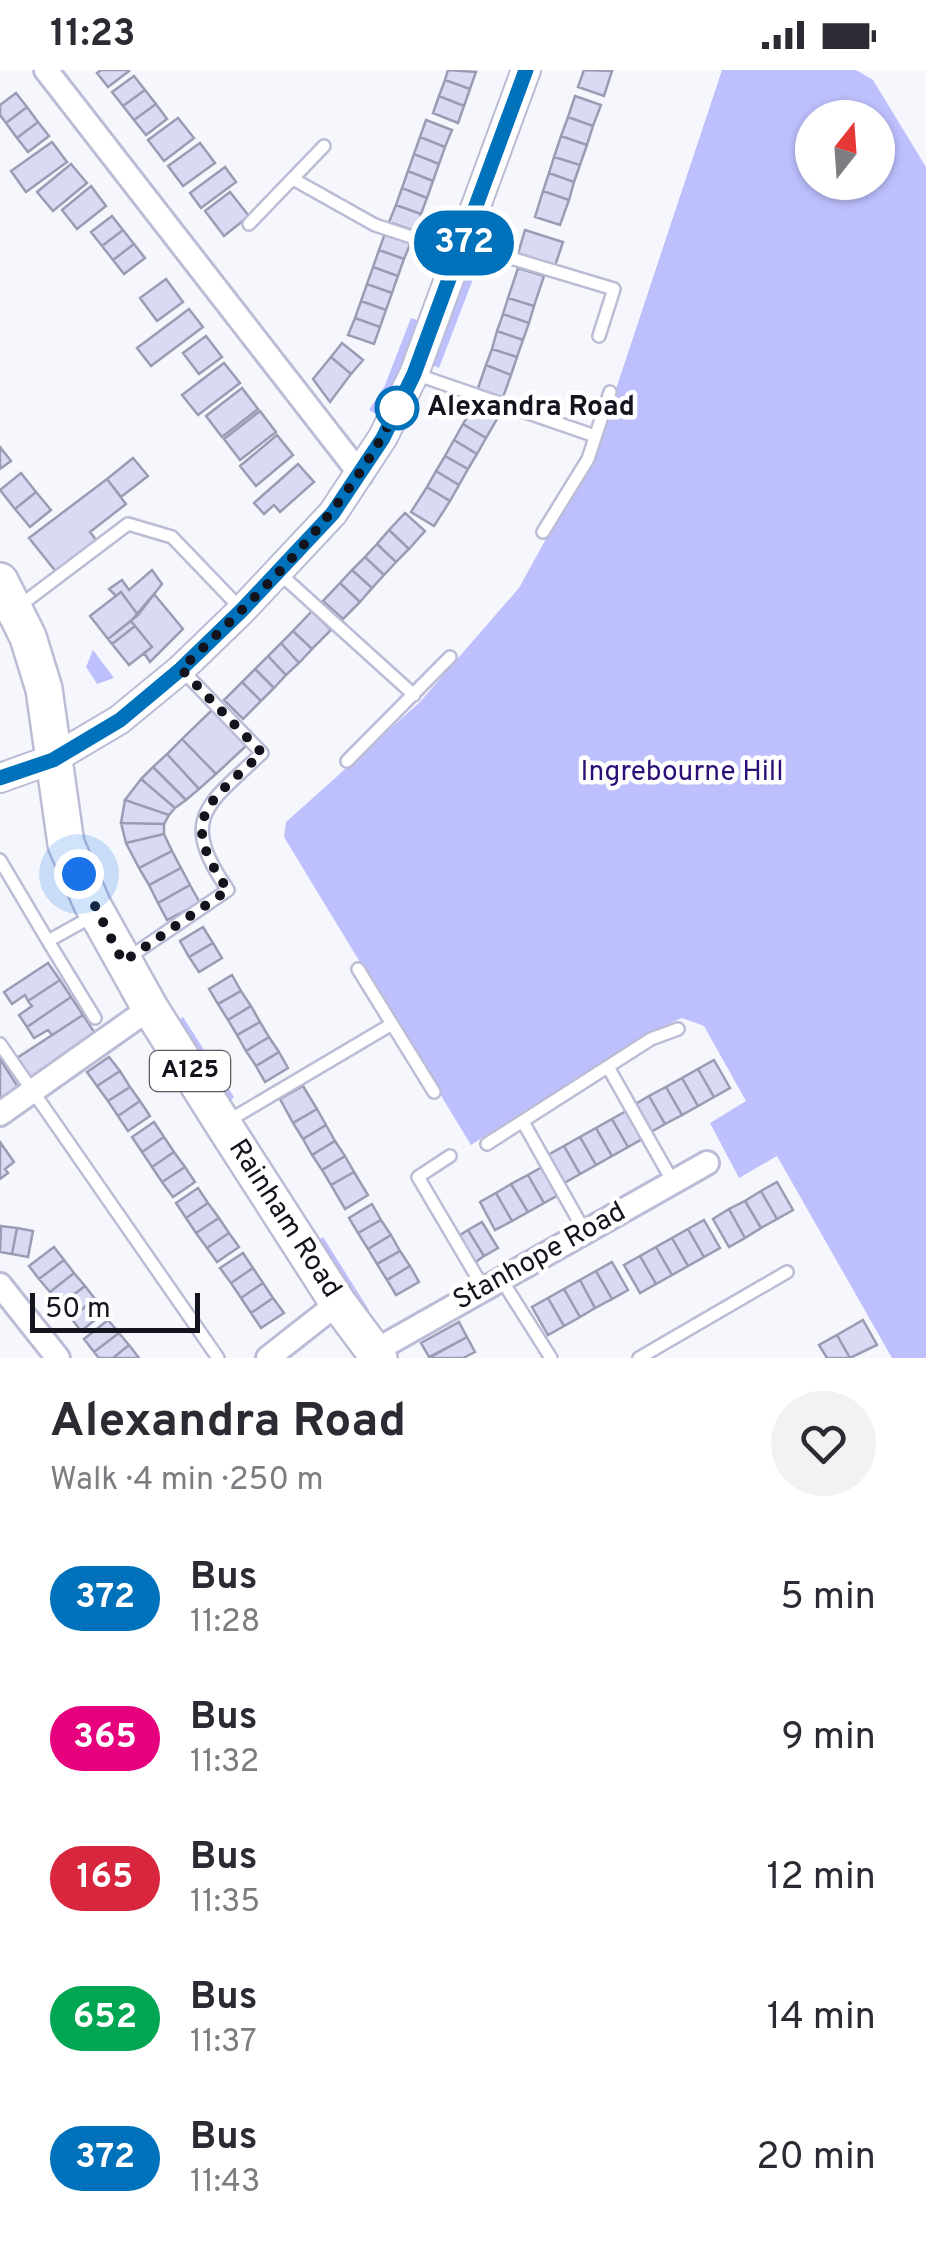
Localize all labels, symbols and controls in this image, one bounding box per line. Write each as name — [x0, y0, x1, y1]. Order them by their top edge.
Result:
text: 11:23 — [50, 11, 136, 60]
north arrow — [795, 100, 895, 200]
map controls — [795, 100, 895, 200]
line badge: 372 — [406, 210, 522, 276]
text: 372 — [434, 221, 494, 265]
marker: Alexandra Road — [376, 387, 418, 429]
place label: Alexandra Road — [427, 390, 635, 426]
park label: Ingrebourne Hill — [580, 755, 784, 791]
your location — [54, 849, 104, 899]
road number: A125 — [150, 1051, 230, 1091]
street label: Rainham Road — [219, 1133, 349, 1305]
street label: Stanhope Road — [447, 1195, 633, 1319]
scale bar — [30, 1288, 200, 1332]
text: 50 m — [45, 1292, 111, 1328]
button: heart — [771, 1391, 876, 1496]
text: Alexandra Road — [50, 1393, 406, 1453]
text: Walk · 4 min · 250 m — [50, 1461, 324, 1501]
text: Bus — [190, 1554, 257, 1603]
text: 5 min — [780, 1574, 876, 1623]
text: 372 — [75, 1576, 135, 1620]
text: 11:28 — [190, 1603, 260, 1643]
text: Bus — [190, 1694, 257, 1743]
text: 9 min — [781, 1714, 876, 1763]
text: 365 — [73, 1716, 137, 1760]
text: 11:32 — [190, 1743, 259, 1783]
text: Bus — [190, 1834, 257, 1883]
text: 12 min — [766, 1854, 876, 1903]
text: 165 — [77, 1856, 133, 1900]
text: 11:35 — [190, 1883, 260, 1923]
text: Bus — [190, 1974, 257, 2023]
text: 14 min — [767, 1994, 876, 2043]
text: 652 — [73, 1996, 137, 2040]
text: 11:37 — [190, 2023, 257, 2063]
text: Bus — [190, 2114, 257, 2163]
text: 20 min — [756, 2134, 876, 2183]
text: 372 — [75, 2136, 135, 2180]
text: 11:43 — [190, 2163, 260, 2203]

